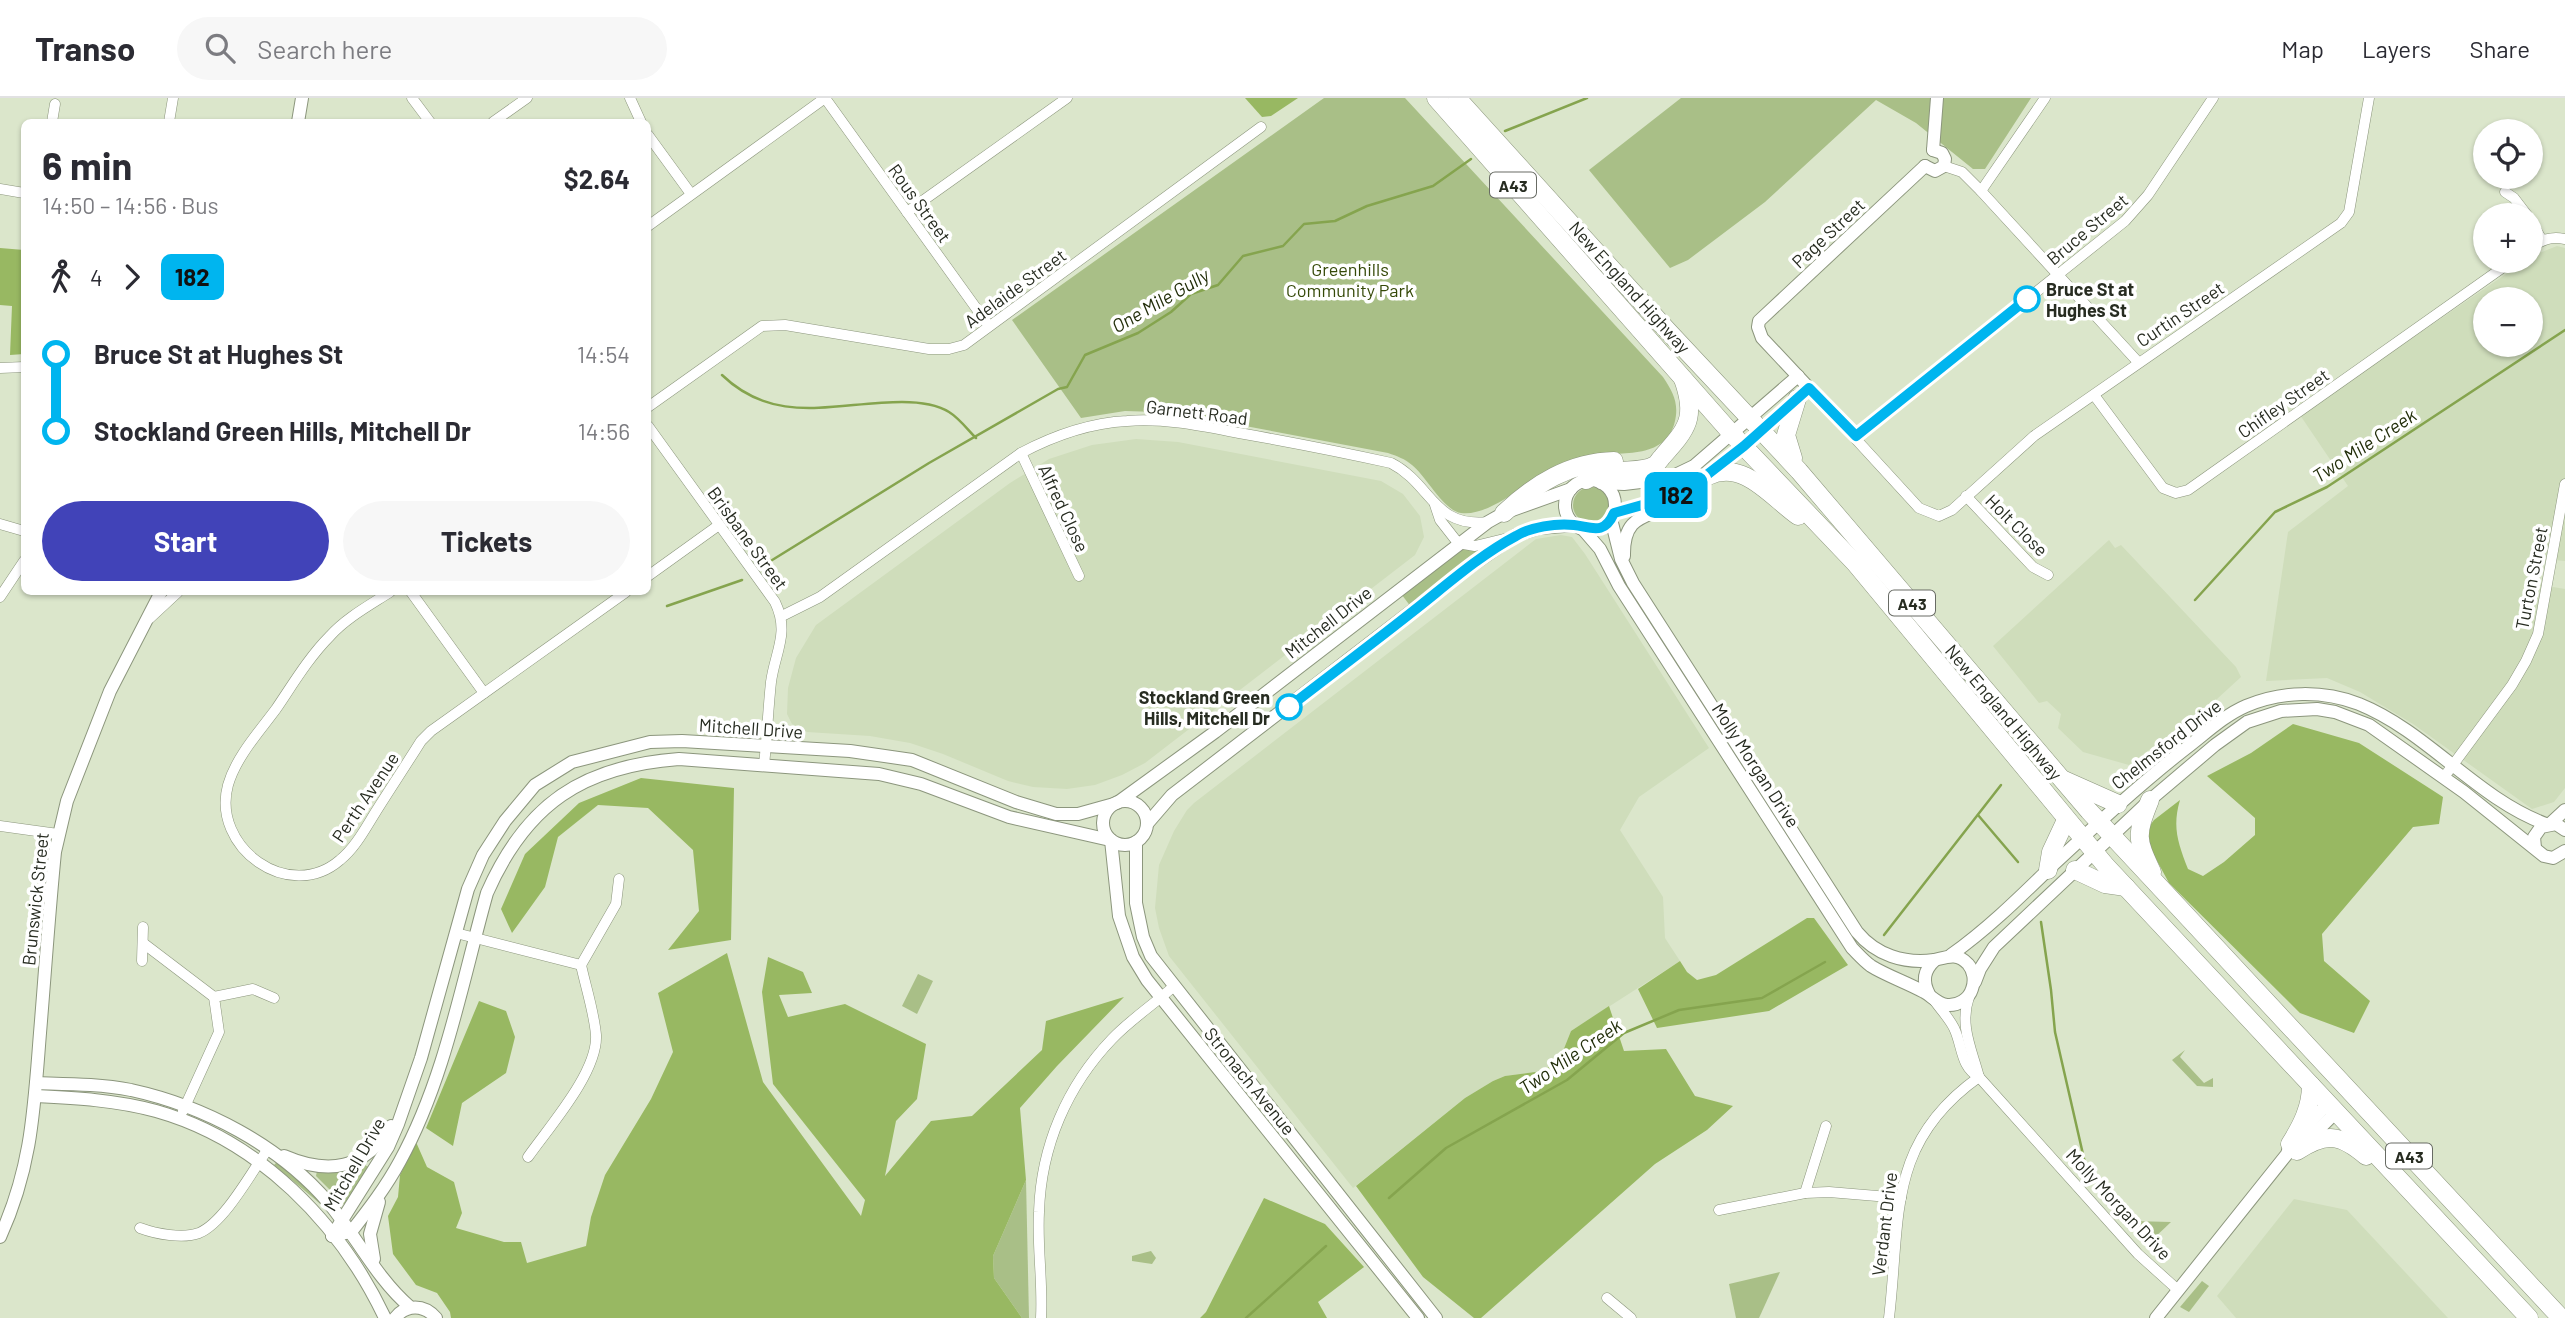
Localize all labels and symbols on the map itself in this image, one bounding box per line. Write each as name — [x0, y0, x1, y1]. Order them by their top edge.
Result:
street label: Rous Street — [884, 159, 956, 247]
road number: A43 — [1490, 172, 1536, 198]
street label: Bruce Street — [2042, 189, 2132, 269]
street label: Page Street — [1787, 194, 1869, 272]
street label: New England Highway — [1565, 216, 1695, 358]
street label: Adelaide Street — [960, 244, 1070, 332]
park label: Greenhills Community Park — [1286, 258, 1414, 301]
water label: One Mile Gully — [1107, 263, 1213, 337]
street label: Curtin Street — [2132, 277, 2228, 351]
place label: Bruce St at Hughes St — [2046, 278, 2134, 321]
marker: Bruce St at Hughes St — [2014, 286, 2040, 312]
street label: Chifley Street — [2233, 364, 2333, 442]
street label: Garnett Road — [1145, 395, 1249, 429]
water label: Two Mile Creek — [2308, 403, 2421, 487]
street label: Alfred Close — [1034, 461, 1094, 555]
line badge: 182 — [1636, 472, 1716, 518]
street label: Brisbane Street — [703, 482, 793, 594]
street label: Holt Close — [1981, 489, 2053, 561]
street label: Turton Street — [2510, 525, 2552, 631]
street label: Mitchell Drive — [1280, 581, 1376, 663]
road number: A43 — [1889, 590, 1935, 616]
street label: New England Highway — [1941, 640, 2067, 784]
place label: Stockland Green Hills, Mitchell Dr — [1139, 686, 1270, 729]
marker: Stockland Green Hills, Mitchell Dr — [1276, 694, 1302, 720]
street label: Chelmsford Drive — [2107, 694, 2225, 794]
street label: Molly Morgan Drive — [1708, 699, 1804, 831]
street label: Mitchell Drive — [698, 713, 804, 743]
street label: Perth Avenue — [327, 748, 403, 846]
street label: Brunswick Street — [17, 831, 53, 967]
water label: Two Mile Creek — [1514, 1013, 1626, 1099]
street label: Stronach Avenue — [1200, 1023, 1300, 1139]
street label: Mitchell Drive — [318, 1113, 390, 1215]
street label: Molly Morgan Drive — [2062, 1144, 2176, 1264]
road number: A43 — [2386, 1144, 2432, 1168]
street label: Verdant Drive — [1867, 1171, 1901, 1277]

